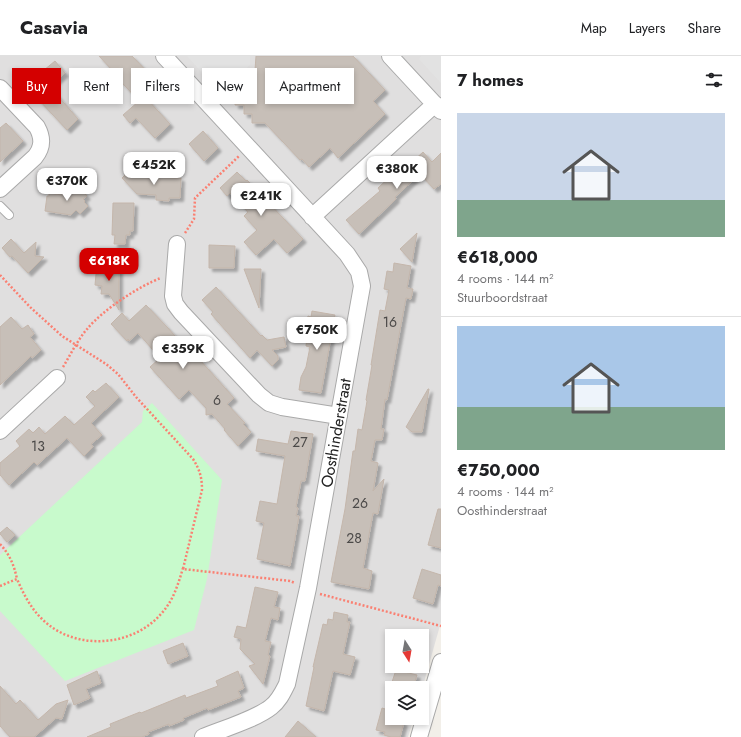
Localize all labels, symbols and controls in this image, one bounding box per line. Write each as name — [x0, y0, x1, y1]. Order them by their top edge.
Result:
text: Casavia — [20, 14, 88, 41]
text: Map — [581, 18, 607, 38]
text: Layers — [629, 18, 665, 38]
text: Share — [687, 18, 721, 38]
chip: Buy — [12, 68, 61, 104]
chip: Rent — [69, 68, 123, 104]
chip: Filters — [131, 68, 194, 104]
chip: New — [202, 68, 257, 104]
chip: Apartment — [265, 68, 354, 104]
text: 7 homes — [457, 68, 524, 92]
icon: filters — [703, 69, 725, 91]
icon: home — [555, 139, 627, 211]
pin: €452K — [126, 152, 182, 186]
text: €452K — [132, 155, 176, 174]
pin: €380K — [369, 156, 425, 190]
text: €380K — [376, 159, 418, 178]
pin: €370K — [39, 168, 95, 202]
text: €370K — [46, 171, 88, 190]
pin: €241K — [233, 183, 289, 217]
text: €241K — [240, 186, 282, 205]
text: €618,000 — [457, 245, 538, 269]
pin: €618K — [81, 248, 137, 282]
text: €618K — [88, 251, 130, 270]
text: 4 rooms · 144 m² — [457, 269, 554, 288]
text: Stuurboordstraat — [457, 288, 547, 307]
house number: 16 — [383, 312, 397, 332]
pin: €750K — [289, 317, 345, 351]
text: €750K — [296, 320, 338, 339]
pin: €359K — [155, 336, 211, 370]
text: €359K — [162, 339, 204, 358]
icon: home — [555, 352, 627, 424]
street label: Oosthinderstraat — [315, 376, 357, 489]
house number: 6 — [213, 390, 221, 410]
house number: 27 — [292, 432, 308, 452]
house number: 13 — [31, 436, 45, 456]
text: €750,000 — [457, 458, 540, 482]
text: 4 rooms · 144 m² — [457, 482, 554, 501]
house number: 26 — [352, 493, 368, 513]
text: Oosthinderstraat — [457, 501, 547, 520]
house number: 28 — [346, 528, 362, 548]
north arrow — [385, 629, 429, 673]
map controls — [385, 629, 429, 725]
button: layers — [385, 681, 429, 725]

